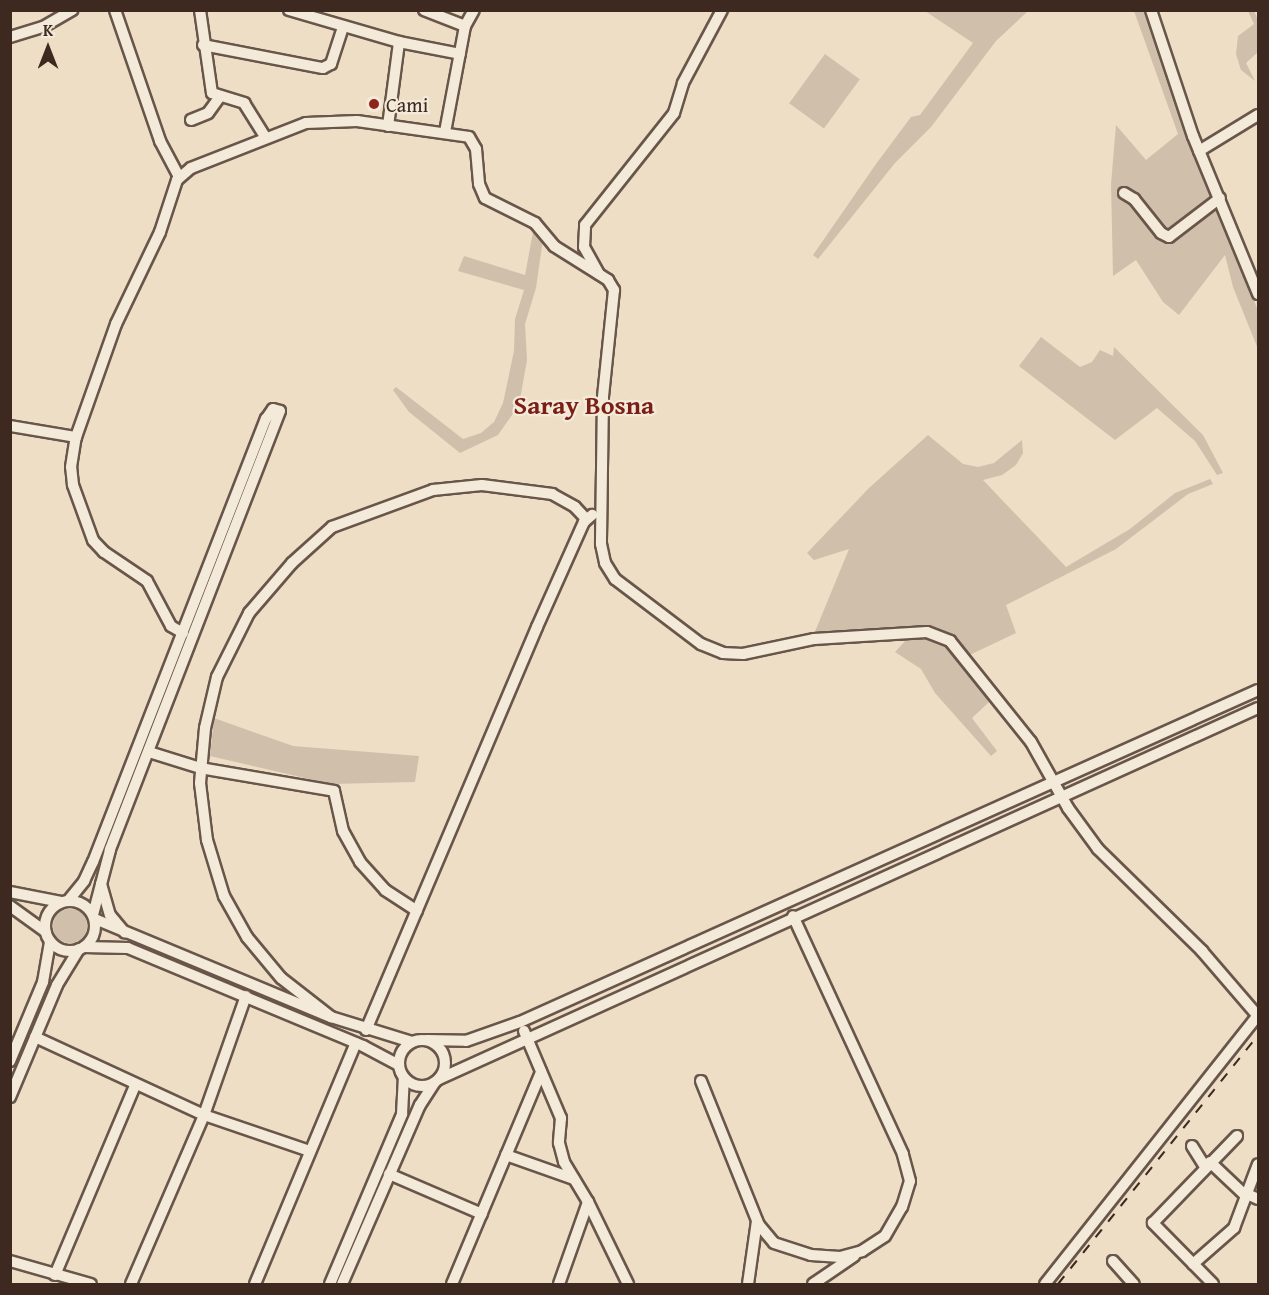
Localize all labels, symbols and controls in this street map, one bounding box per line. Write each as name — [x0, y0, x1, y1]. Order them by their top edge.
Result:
north arrow — [18, 18, 78, 78]
text: K — [43, 18, 53, 42]
place label: Cami — [386, 92, 428, 116]
marker: Cami — [367, 97, 381, 111]
district label: Saray Bosna — [514, 389, 654, 421]

